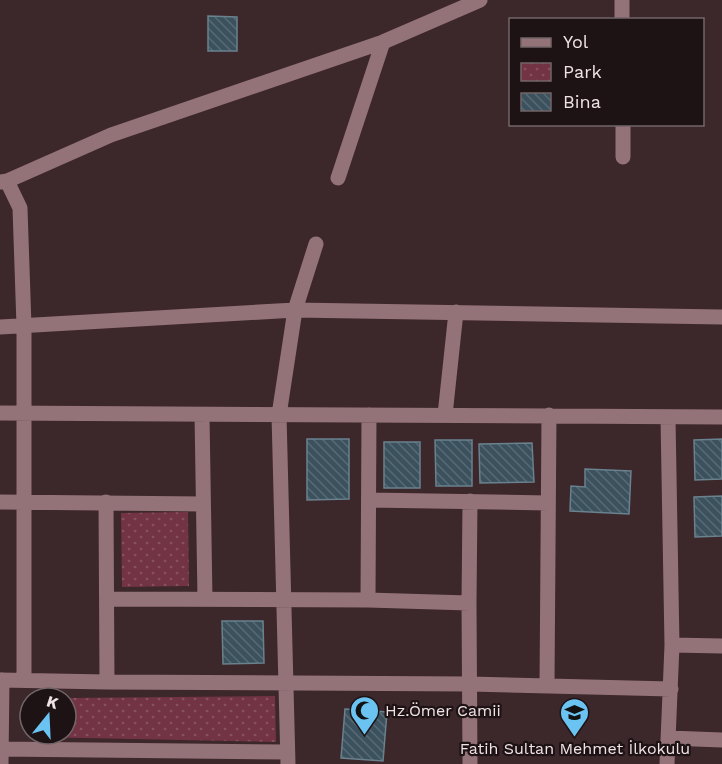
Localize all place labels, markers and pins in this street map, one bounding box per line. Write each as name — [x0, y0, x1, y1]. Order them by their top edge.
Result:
mosque icon: Hz.Ömer Camii — [348, 694, 380, 736]
school or university icon: Fatih Sultan Mehmet İlkokulu — [559, 696, 591, 738]
place label: Hz.Ömer Camii — [385, 701, 501, 720]
place label: Fatih Sultan Mehmet İlkokulu — [460, 739, 690, 758]

